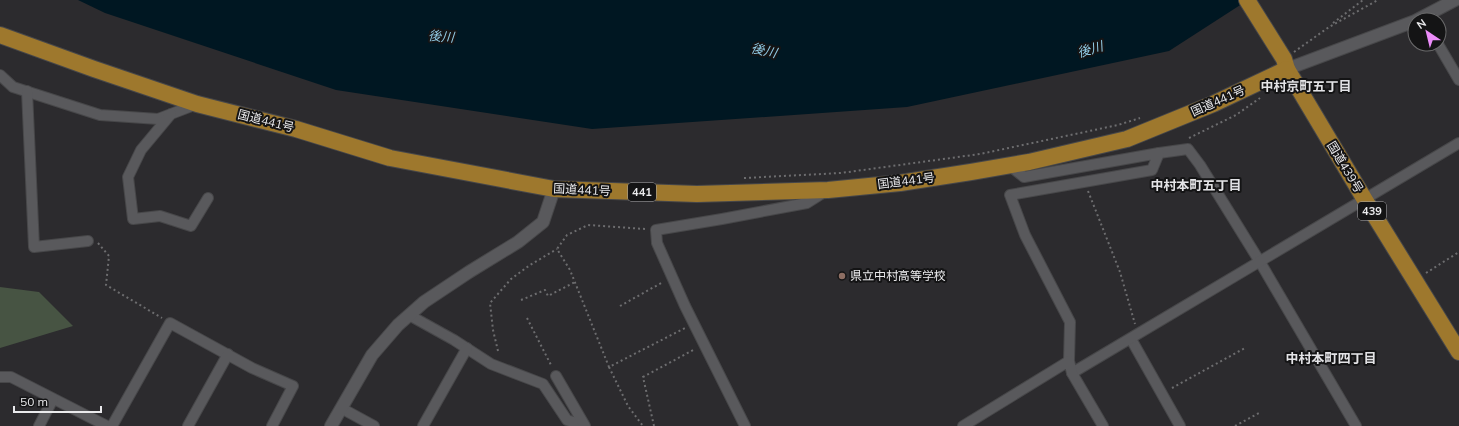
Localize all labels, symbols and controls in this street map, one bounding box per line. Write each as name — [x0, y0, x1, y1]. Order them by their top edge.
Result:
north arrow — [1407, 12, 1447, 52]
text: N — [1414, 16, 1429, 32]
water label: 後川 — [427, 27, 457, 45]
water label: 後川 — [1075, 37, 1107, 60]
water label: 後川 — [750, 39, 780, 61]
district label: 中村京町五丁目 — [1260, 78, 1352, 94]
street label: 国道441号 — [1188, 82, 1247, 119]
street label: 国道441号 — [236, 106, 296, 135]
street label: 国道439号 — [1324, 138, 1367, 195]
street label: 国道441号 — [876, 170, 935, 191]
district label: 中村本町五丁目 — [1150, 177, 1242, 193]
street label: 国道441号 — [553, 181, 611, 198]
road number: 441 — [628, 183, 656, 201]
road number: 439 — [1358, 202, 1386, 220]
place label: 県立中村高等学校 — [850, 268, 946, 283]
marker: 県立中村高等学校 — [837, 271, 847, 281]
district label: 中村本町四丁目 — [1285, 350, 1377, 366]
scale bar — [14, 388, 101, 414]
text: 50 m — [20, 394, 48, 409]

